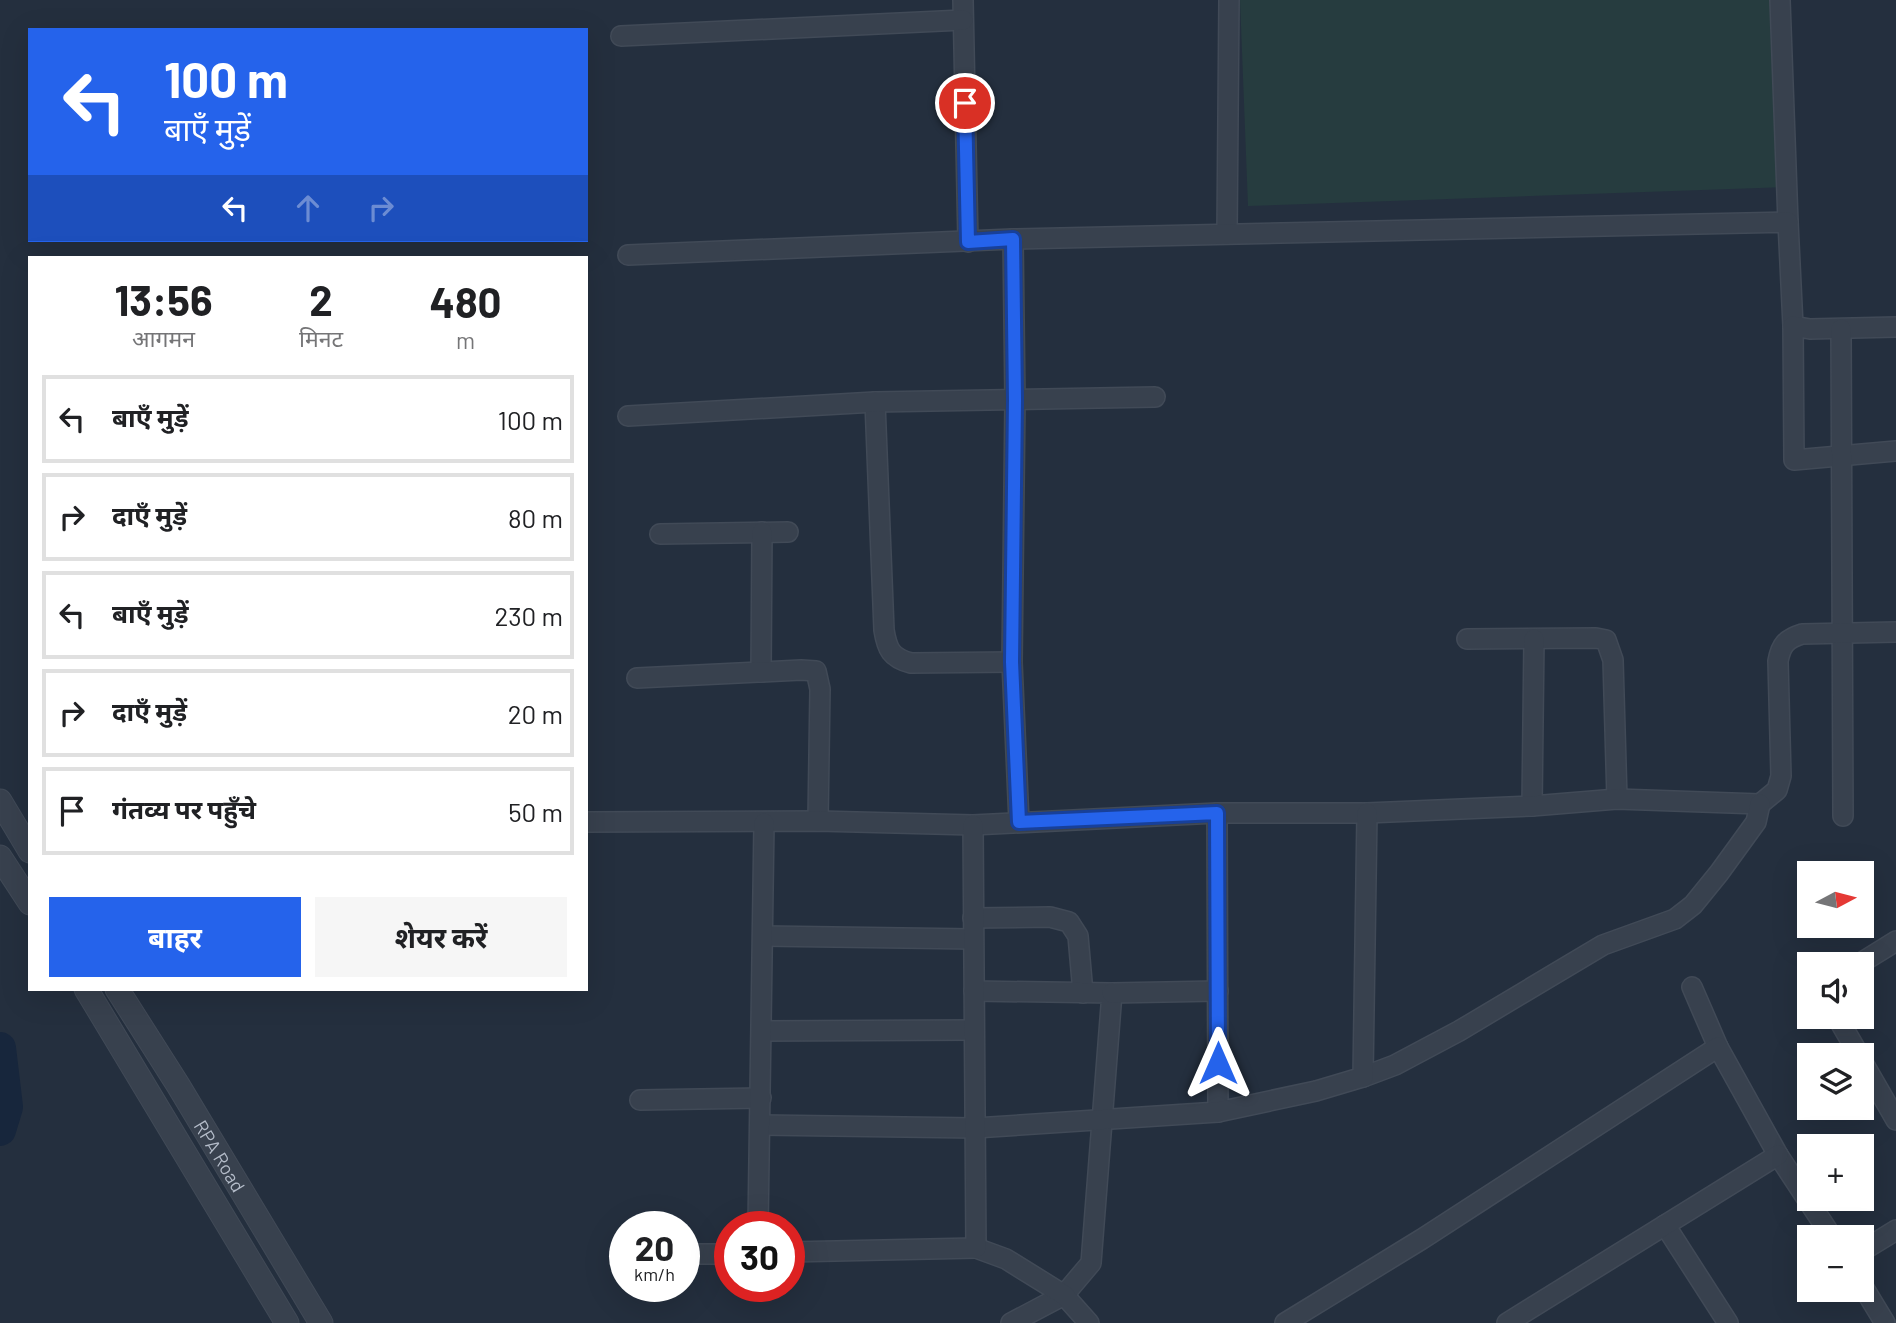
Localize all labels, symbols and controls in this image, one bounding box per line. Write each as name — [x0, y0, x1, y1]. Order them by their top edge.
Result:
text: 100 m — [164, 49, 288, 108]
icon: left — [49, 56, 140, 147]
pin — [935, 73, 995, 133]
icon: arrive — [946, 84, 984, 122]
text: बाएँ मुड़ें — [164, 109, 251, 147]
icon: left — [216, 189, 254, 227]
icon: ahead — [289, 189, 327, 227]
icon: right — [362, 189, 400, 227]
text: 13:56 — [114, 274, 212, 324]
text: 2 — [309, 274, 333, 324]
text: 480 — [429, 276, 502, 326]
text: आगमन — [132, 324, 195, 352]
text: मिनट — [299, 324, 343, 352]
text: m — [456, 326, 475, 354]
icon: left — [53, 400, 91, 438]
text: बाएँ मुड़ें — [112, 401, 189, 432]
text: 100 m — [498, 404, 563, 435]
icon: right — [53, 498, 91, 536]
text: दाएँ मुड़ें — [112, 499, 187, 530]
text: 80 m — [508, 502, 563, 533]
icon: left — [53, 596, 91, 634]
text: बाएँ मुड़ें — [112, 597, 189, 628]
text: 230 m — [494, 600, 563, 631]
icon: right — [53, 694, 91, 732]
text: दाएँ मुड़ें — [112, 695, 187, 726]
text: 20 m — [508, 698, 563, 729]
icon: arrive — [53, 792, 91, 830]
text: गंतव्य पर पहुँचे — [112, 793, 256, 824]
text: 50 m — [508, 796, 563, 827]
north arrow — [1797, 861, 1874, 938]
map controls — [1797, 861, 1874, 1302]
button: बाहर — [49, 897, 301, 977]
button: शेयर करें — [315, 897, 567, 977]
button: sound — [1797, 952, 1874, 1029]
position arrow — [1181, 1026, 1255, 1100]
button: layers — [1797, 1043, 1874, 1120]
street label: RPA Road — [190, 1115, 251, 1196]
button: + — [1797, 1134, 1874, 1211]
speed limit sign: 30 — [714, 1211, 805, 1302]
button: − — [1797, 1225, 1874, 1302]
text: 20 — [635, 1226, 674, 1268]
text: km/h — [634, 1263, 675, 1285]

